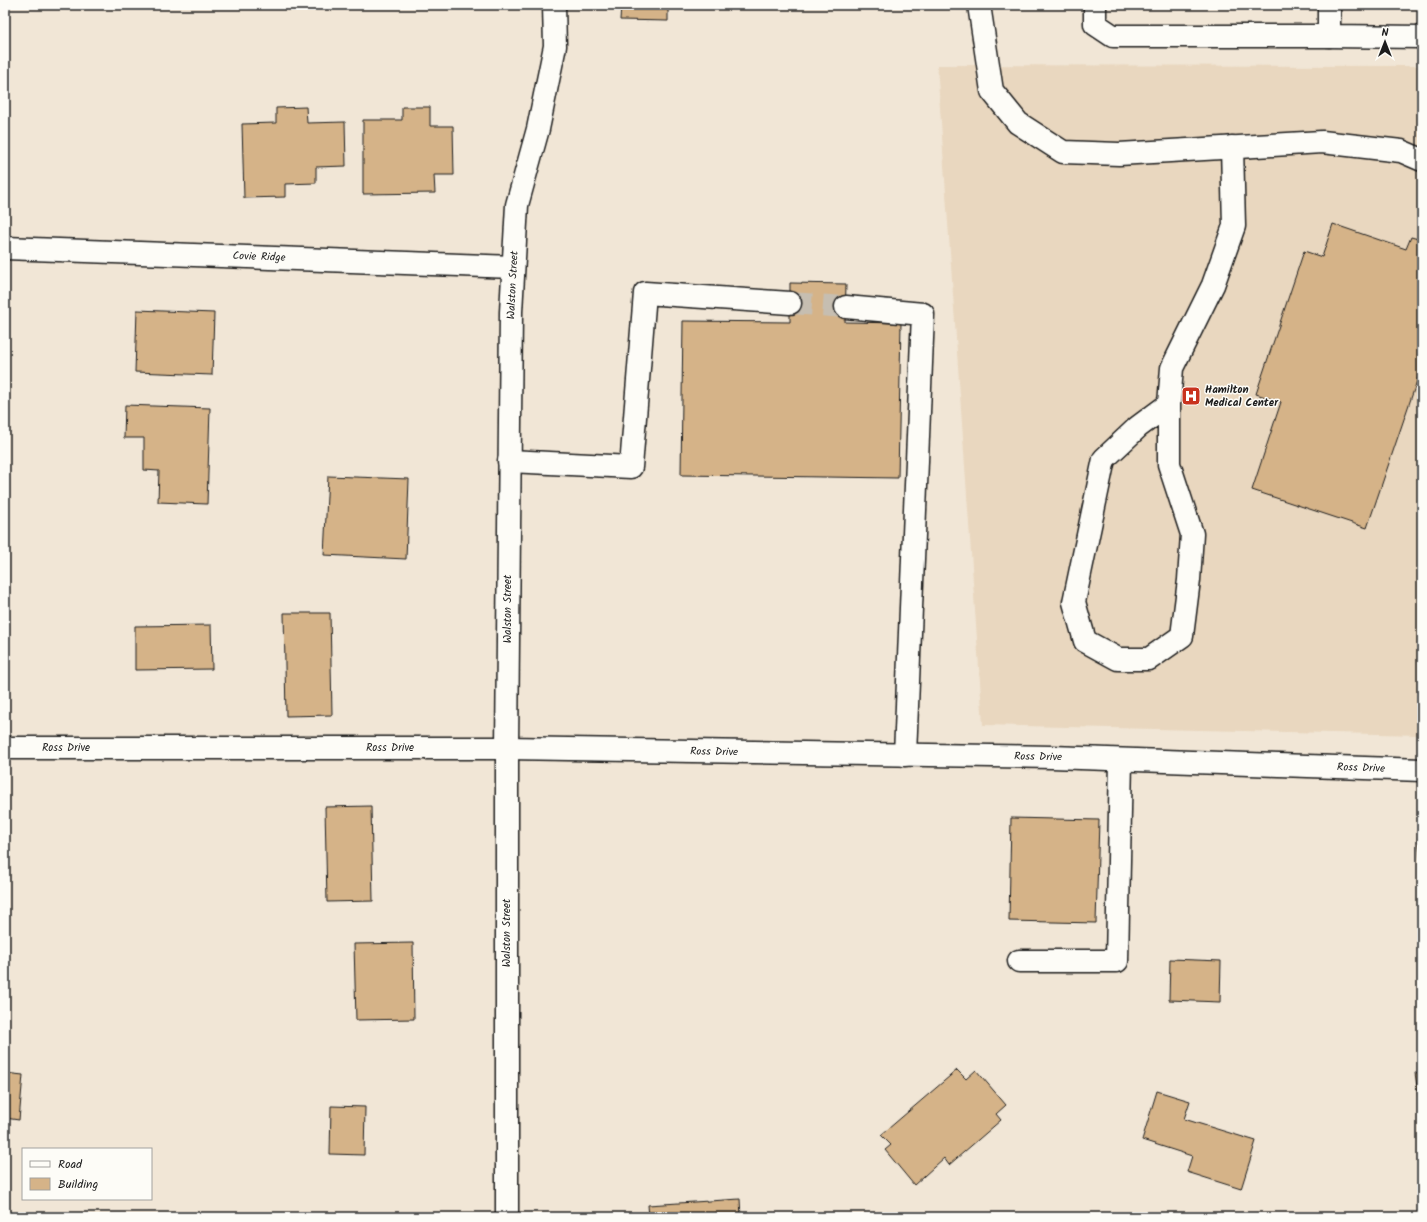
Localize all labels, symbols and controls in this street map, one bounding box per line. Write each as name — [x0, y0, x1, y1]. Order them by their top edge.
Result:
north arrow — [1365, 22, 1405, 62]
text: N — [1382, 24, 1389, 42]
street label: Covie Ridge — [232, 247, 286, 267]
street label: Walston Street — [502, 250, 524, 320]
place label: Hamilton Medical Center — [1205, 381, 1279, 412]
hospital icon: Hamilton Medical Center — [1180, 385, 1202, 407]
street label: Walston Street — [499, 574, 517, 643]
street label: Ross Drive — [42, 739, 90, 757]
street label: Ross Drive — [366, 739, 414, 757]
street label: Ross Drive — [690, 743, 738, 761]
street label: Ross Drive — [1014, 748, 1062, 766]
street label: Ross Drive — [1337, 758, 1385, 778]
street label: Walston Street — [498, 898, 516, 967]
legend — [22, 1148, 152, 1200]
text: Road — [58, 1155, 83, 1174]
text: Building — [58, 1175, 98, 1194]

